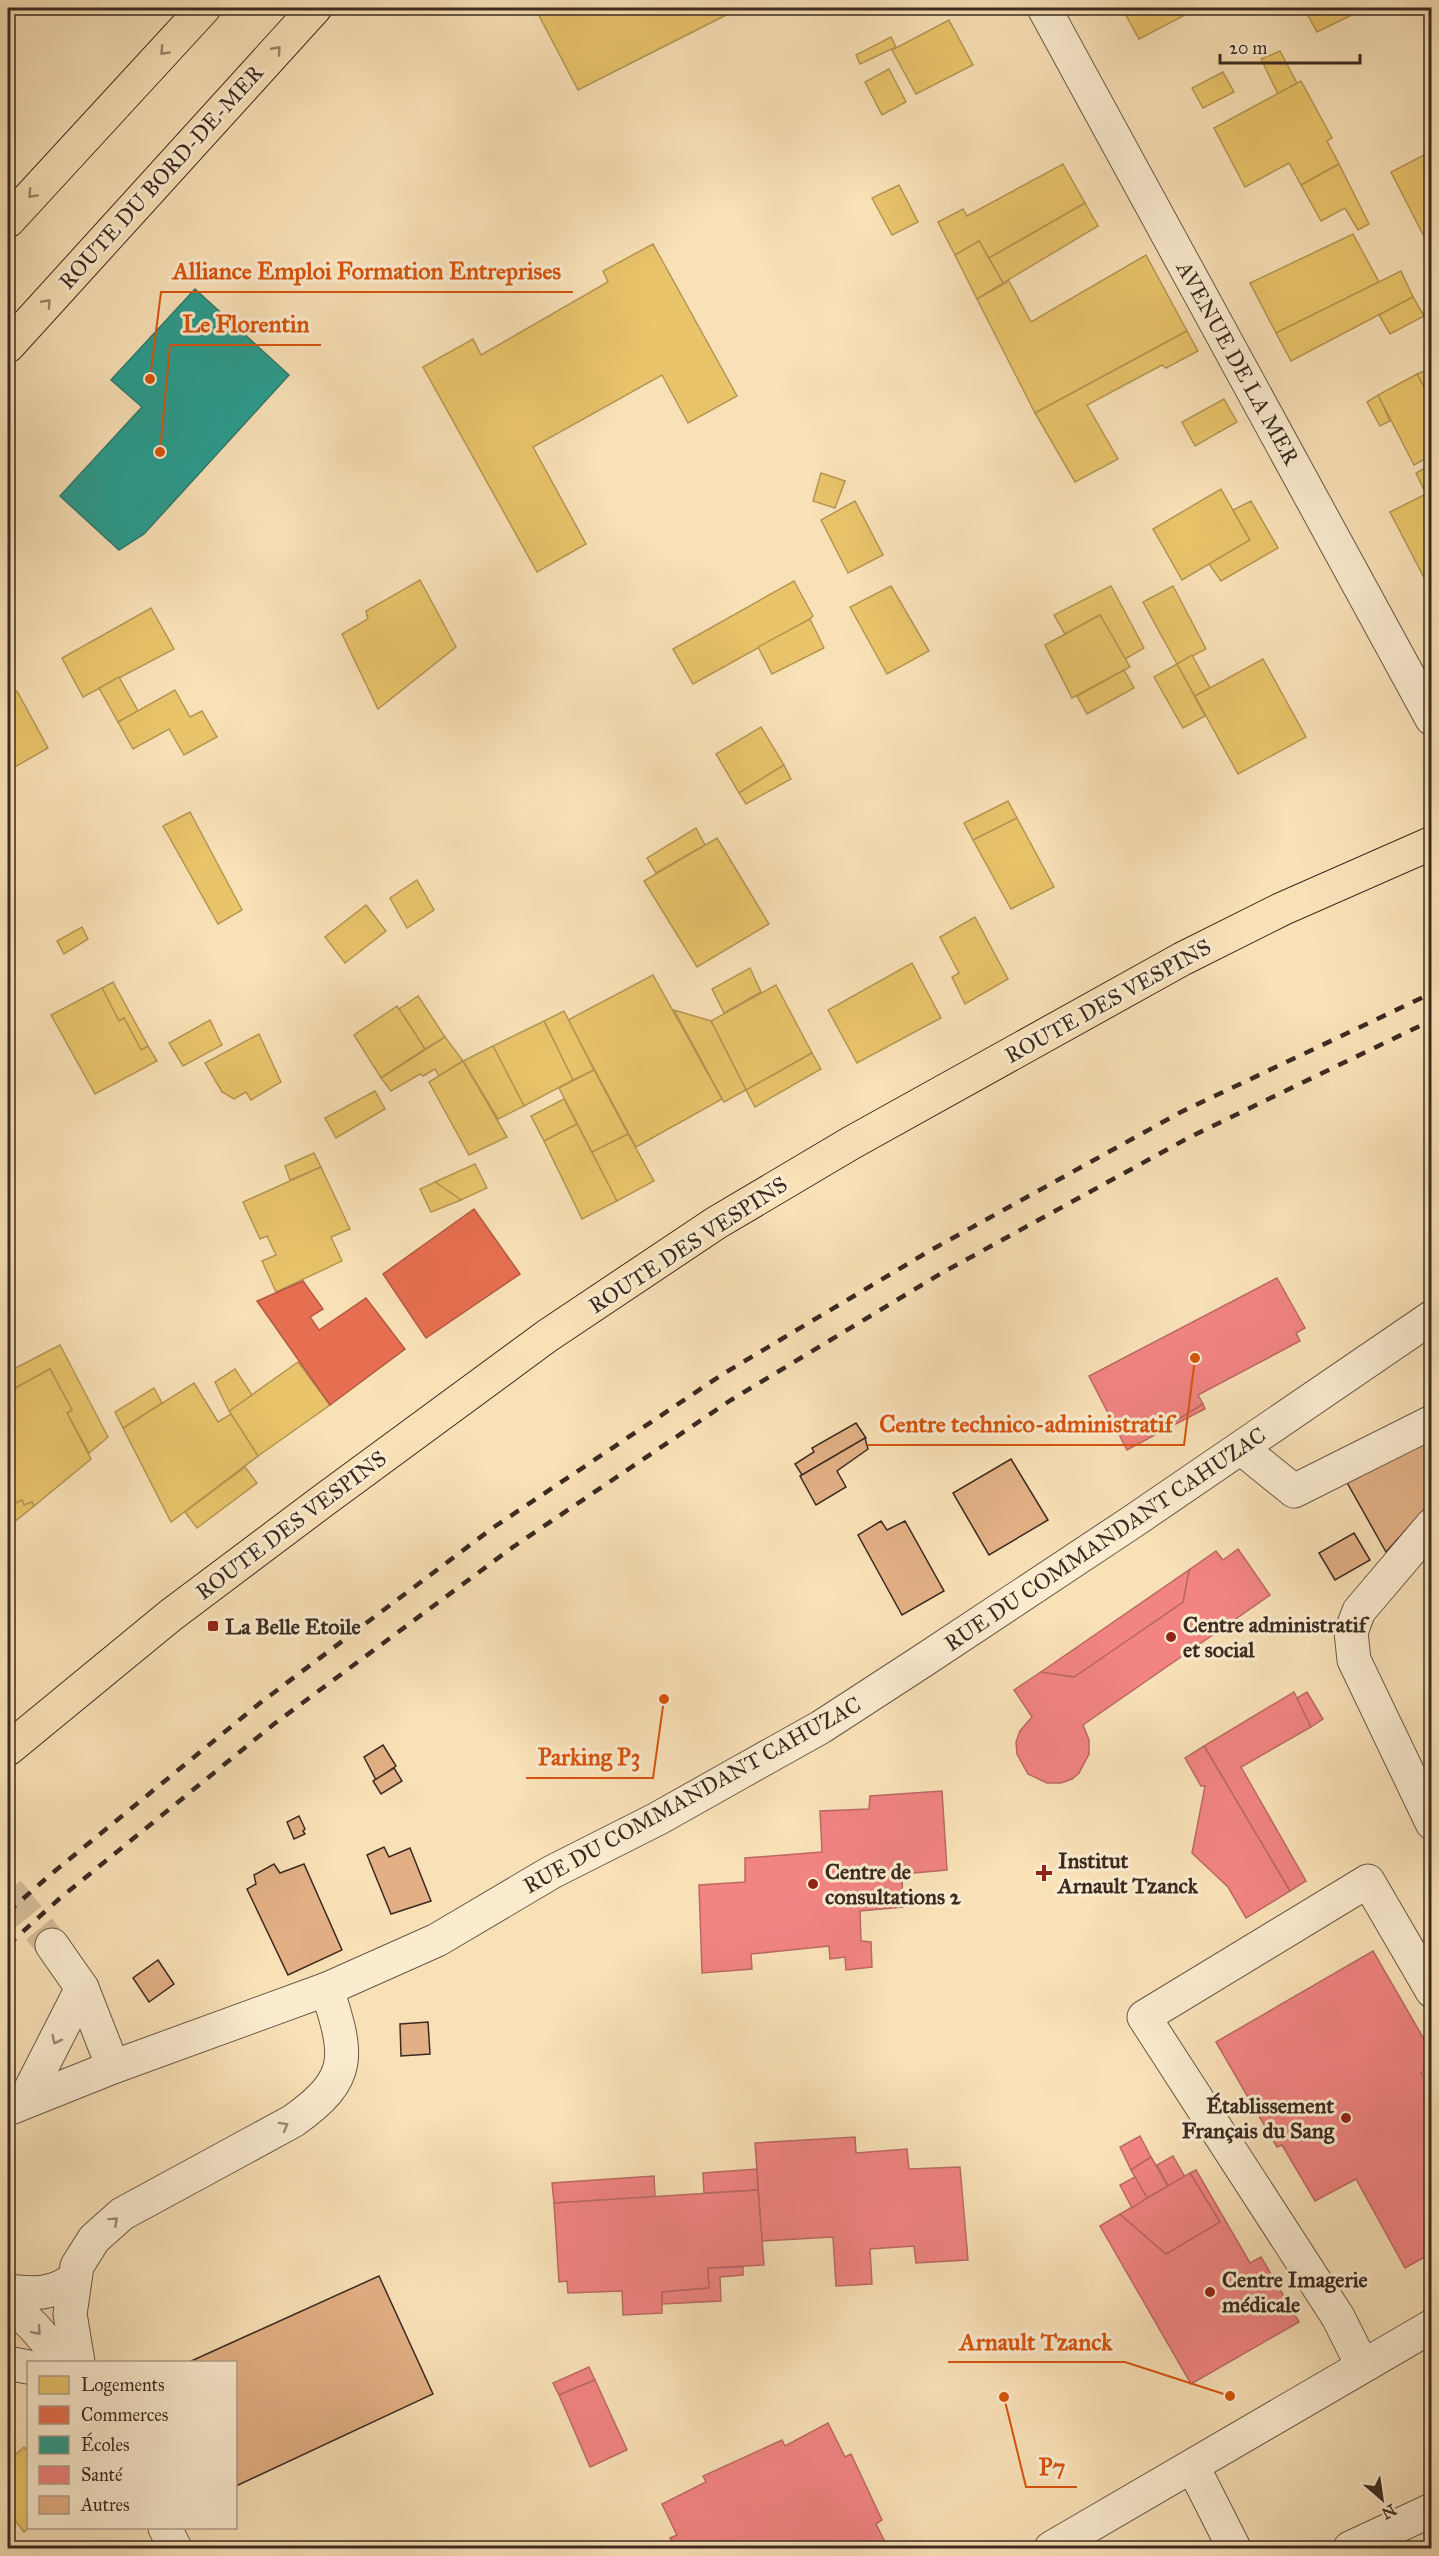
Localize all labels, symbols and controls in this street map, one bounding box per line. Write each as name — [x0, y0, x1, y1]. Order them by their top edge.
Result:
scale bar — [1220, 27, 1360, 65]
text: 20 m — [1229, 37, 1267, 59]
one-way arrow — [160, 44, 171, 54]
one-way arrow — [270, 46, 281, 56]
street label: ROUTE DU BORD-DE-MER — [53, 59, 269, 295]
one-way arrow — [28, 188, 39, 198]
callout: Alliance Emploi Formation Entreprises — [161, 250, 573, 292]
text: Alliance Emploi Formation Entreprises — [171, 256, 561, 286]
street label: AVENUE DE LA MER — [1170, 256, 1305, 470]
one-way arrow — [40, 299, 51, 310]
callout: Le Florentin — [170, 303, 321, 345]
text: Le Florentin — [183, 309, 309, 339]
street label: ROUTE DES VESPINS — [1000, 933, 1216, 1069]
street label: ROUTE DES VESPINS — [584, 1171, 792, 1319]
callout: Centre technico-administratif — [867, 1403, 1184, 1445]
text: Centre technico-administratif — [879, 1409, 1177, 1439]
street label: RUE DU COMMANDANT CAHUZAC — [939, 1421, 1271, 1657]
street label: ROUTE DES VESPINS — [190, 1445, 392, 1605]
place label: Centre administratif et social — [1183, 1611, 1370, 1663]
place label: La Belle Etoile — [225, 1613, 361, 1640]
marker: La Belle Etoile — [206, 1619, 220, 1633]
marker: Centre administratif et social — [1164, 1630, 1178, 1644]
street label: RUE DU COMMANDANT CAHUZAC — [519, 1691, 865, 1899]
callout: Parking P3 — [526, 1736, 653, 1778]
text: Parking P3 — [538, 1742, 640, 1772]
place label: Institut Arnault Tzanck — [1056, 1847, 1199, 1899]
place label: Centre de consultations 2 — [825, 1858, 962, 1910]
marker: Institut Arnault Tzanck — [1035, 1864, 1053, 1882]
marker: Centre de consultations 2 — [806, 1877, 820, 1891]
one-way arrow — [51, 2033, 63, 2044]
place label: Établissement Français du Sang — [1182, 2092, 1335, 2144]
marker: Établissement Français du Sang — [1339, 2111, 1353, 2125]
one-way arrow — [278, 2122, 288, 2133]
one-way arrow — [107, 2217, 118, 2228]
place label: Centre Imagerie médicale — [1221, 2266, 1368, 2318]
marker: Centre Imagerie médicale — [1203, 2285, 1217, 2299]
callout: Arnault Tzanck — [948, 2320, 1125, 2362]
one-way arrow — [30, 2324, 41, 2334]
text: Arnault Tzanck — [958, 2327, 1113, 2357]
legend — [27, 2361, 237, 2529]
text: Logements — [81, 2374, 165, 2397]
text: Commerces — [81, 2404, 168, 2426]
text: Écoles — [81, 2432, 130, 2456]
callout: P7 — [1026, 2445, 1077, 2487]
text: P7 — [1039, 2452, 1065, 2482]
text: Santé — [81, 2464, 123, 2486]
north arrow — [1352, 2469, 1412, 2529]
text: Autres — [80, 2494, 130, 2516]
text: N — [1378, 2500, 1400, 2523]

